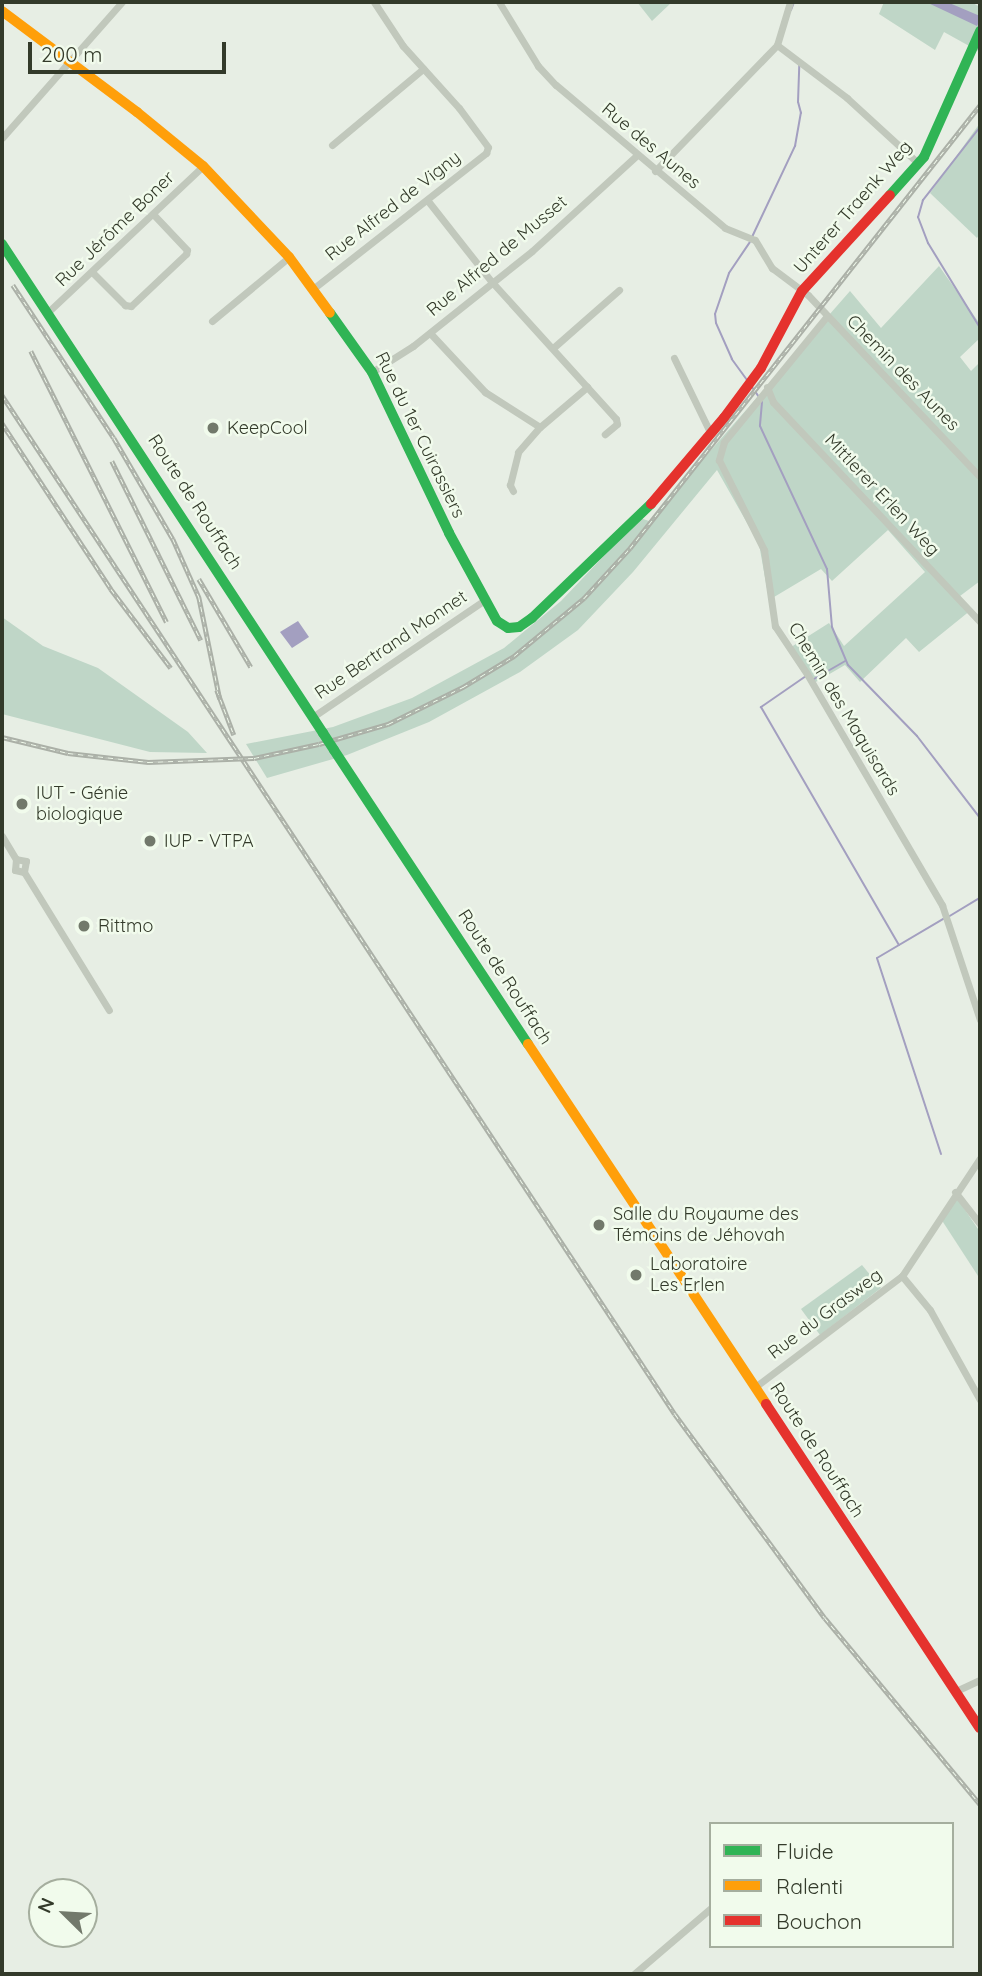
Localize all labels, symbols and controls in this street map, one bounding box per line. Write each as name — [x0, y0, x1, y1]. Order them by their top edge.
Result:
scale bar — [32, 28, 229, 72]
text: 200 m — [41, 41, 103, 67]
street label: Rue des Aunes — [597, 98, 705, 194]
street label: Unterer Traenk Weg — [789, 136, 917, 278]
street label: Rue Alfred de Vigny — [321, 147, 465, 265]
street label: Rue Jérôme Boner — [51, 167, 179, 291]
street label: Rue Alfred de Musset — [423, 191, 571, 321]
street label: Chemin des Aunes — [842, 311, 964, 435]
street label: Rue du 1er Cuirassiers — [370, 348, 470, 522]
place label: KeepCool — [227, 417, 308, 439]
marker: KeepCool — [205, 420, 221, 436]
street label: Route de Rouffach — [143, 430, 247, 574]
street label: Mittlerer Erlen Weg — [820, 430, 944, 560]
street label: Rue Bertrand Monnet — [311, 586, 471, 704]
street label: Chemin des Maquisards — [784, 618, 904, 800]
place label: IUT - Génie biologique — [36, 783, 128, 826]
marker: IUT - Génie biologique — [14, 796, 30, 812]
place label: IUP - VTPA — [164, 830, 254, 852]
marker: IUP - VTPA — [142, 833, 158, 849]
street label: Route de Rouffach — [453, 905, 557, 1049]
place label: Rittmo — [98, 915, 153, 937]
marker: Rittmo — [76, 918, 92, 934]
place label: Salle du Royaume des Témoins de Jéhovah — [613, 1204, 799, 1246]
marker: Salle du Royaume des Témoins de Jéhovah — [591, 1217, 607, 1233]
place label: Laboratoire Les Erlen — [650, 1254, 747, 1296]
street label: Rue du Grasweg — [764, 1264, 886, 1364]
marker: Laboratoire Les Erlen — [628, 1267, 644, 1283]
street label: Route de Rouffach — [765, 1378, 869, 1522]
legend — [709, 1822, 954, 1948]
text: Fluide — [776, 1838, 834, 1864]
text: Ralenti — [776, 1873, 843, 1899]
north arrow — [28, 1878, 98, 1948]
text: N — [32, 1894, 59, 1917]
text: Bouchon — [776, 1908, 862, 1934]

